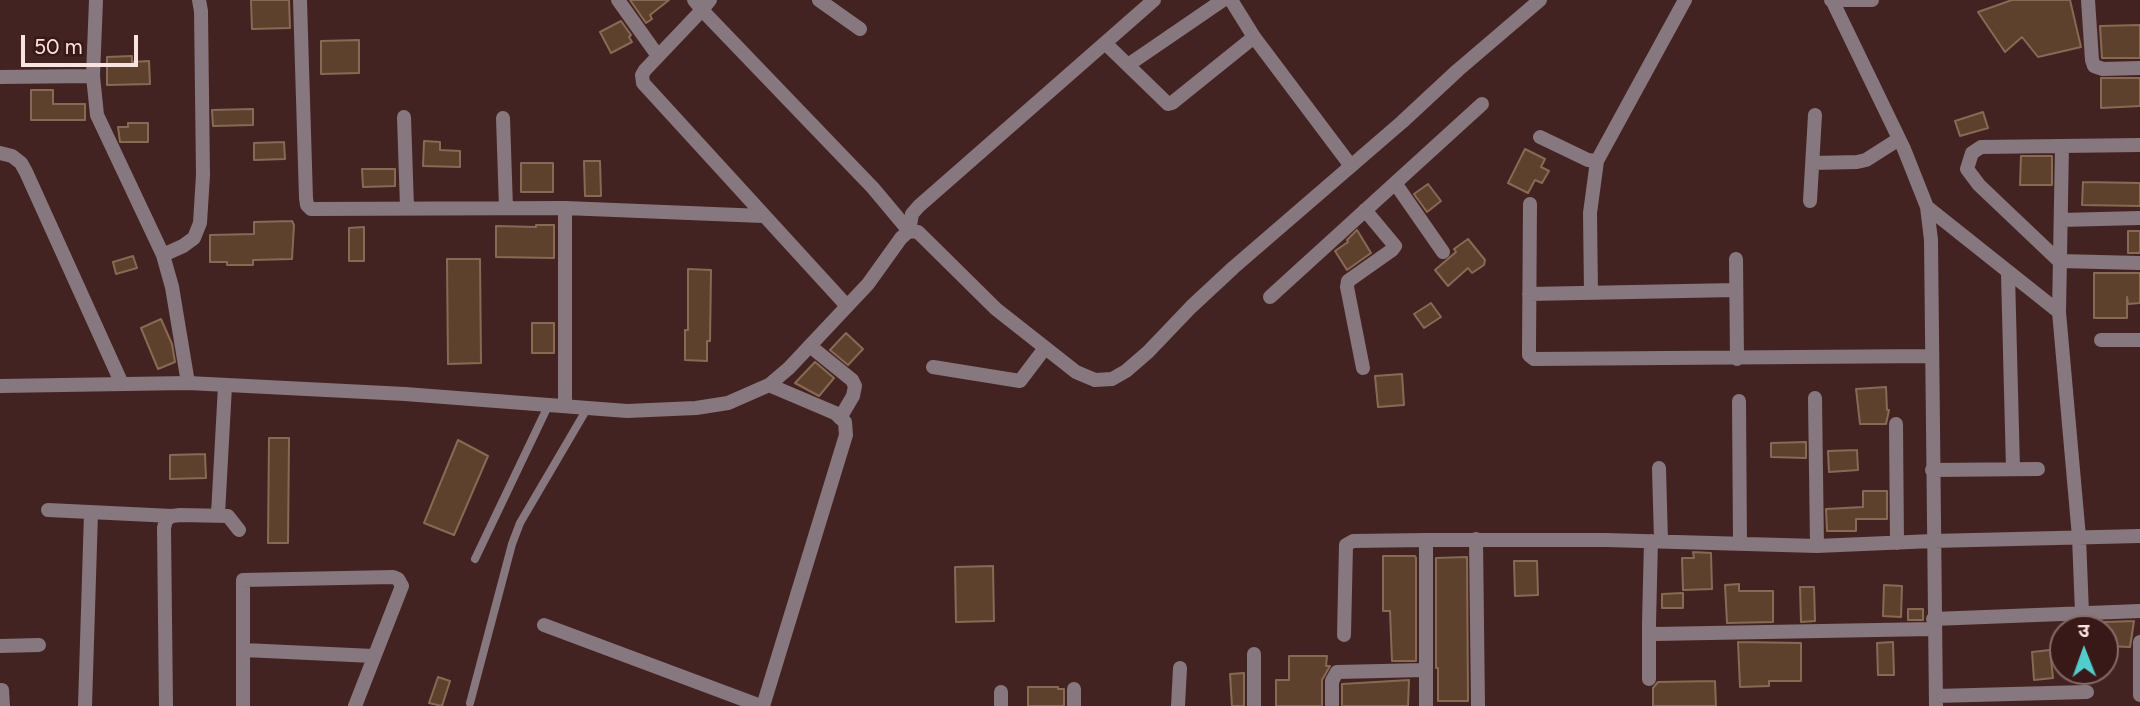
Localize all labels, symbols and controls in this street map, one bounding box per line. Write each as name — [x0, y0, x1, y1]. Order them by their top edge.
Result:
scale bar — [24, 21, 142, 65]
text: 50 m — [34, 34, 83, 59]
north arrow — [2049, 615, 2119, 685]
text: उ — [2078, 619, 2089, 642]

